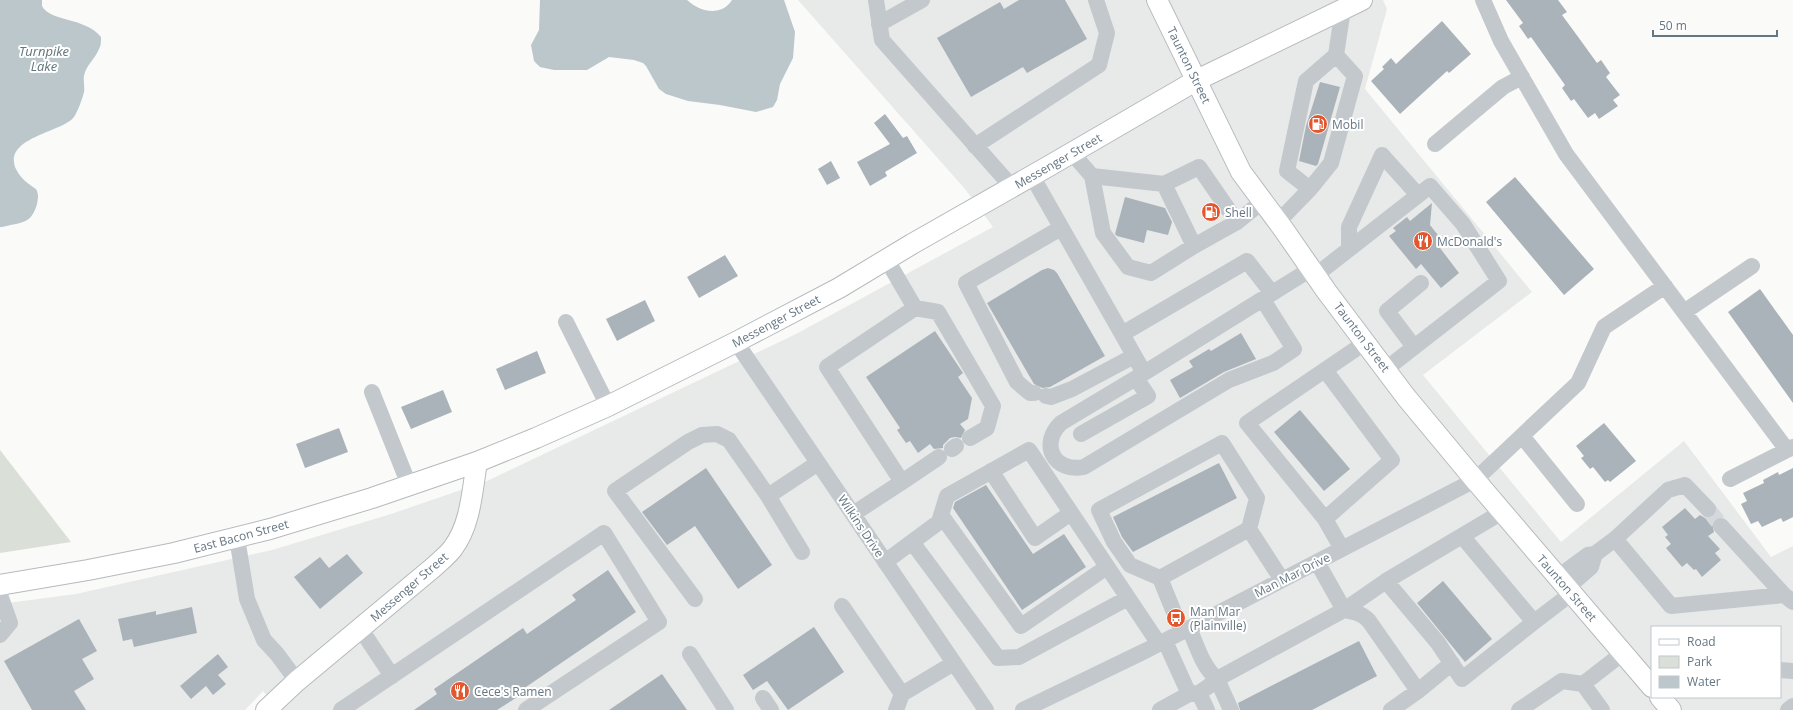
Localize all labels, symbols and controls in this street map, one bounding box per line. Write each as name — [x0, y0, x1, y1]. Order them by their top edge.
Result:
scale bar — [1653, 12, 1777, 38]
text: 50 m — [1659, 17, 1687, 34]
street label: Taunton Street — [1163, 24, 1215, 106]
water label: Turnpike Lake — [19, 42, 70, 75]
fuel station icon: Mobil — [1307, 113, 1329, 135]
place label: Mobil — [1332, 116, 1363, 133]
street label: Messenger Street — [1011, 129, 1105, 193]
fuel station icon: Shell — [1200, 201, 1222, 223]
place label: Shell — [1225, 204, 1252, 221]
restaurant icon: McDonald's — [1412, 230, 1434, 252]
place label: McDonald's — [1437, 233, 1502, 250]
street label: Messenger Street — [729, 291, 823, 351]
street label: Taunton Street — [1330, 299, 1394, 375]
street label: Wilkins Drive — [834, 491, 888, 561]
street label: East Bacon Street — [192, 515, 290, 557]
street label: Messenger Street — [366, 548, 452, 626]
street label: Man Mar Drive — [1251, 549, 1333, 601]
street label: Taunton Street — [1533, 551, 1601, 625]
place label: Man Mar (Plainville) — [1190, 603, 1247, 634]
bus stop icon: Man Mar (Plainville) — [1165, 607, 1187, 629]
legend — [1651, 626, 1781, 698]
text: Road — [1687, 633, 1716, 650]
text: Park — [1687, 653, 1713, 670]
text: Water — [1687, 673, 1721, 690]
restaurant icon: Cece's Ramen — [449, 680, 471, 702]
place label: Cece's Ramen — [474, 683, 552, 700]

